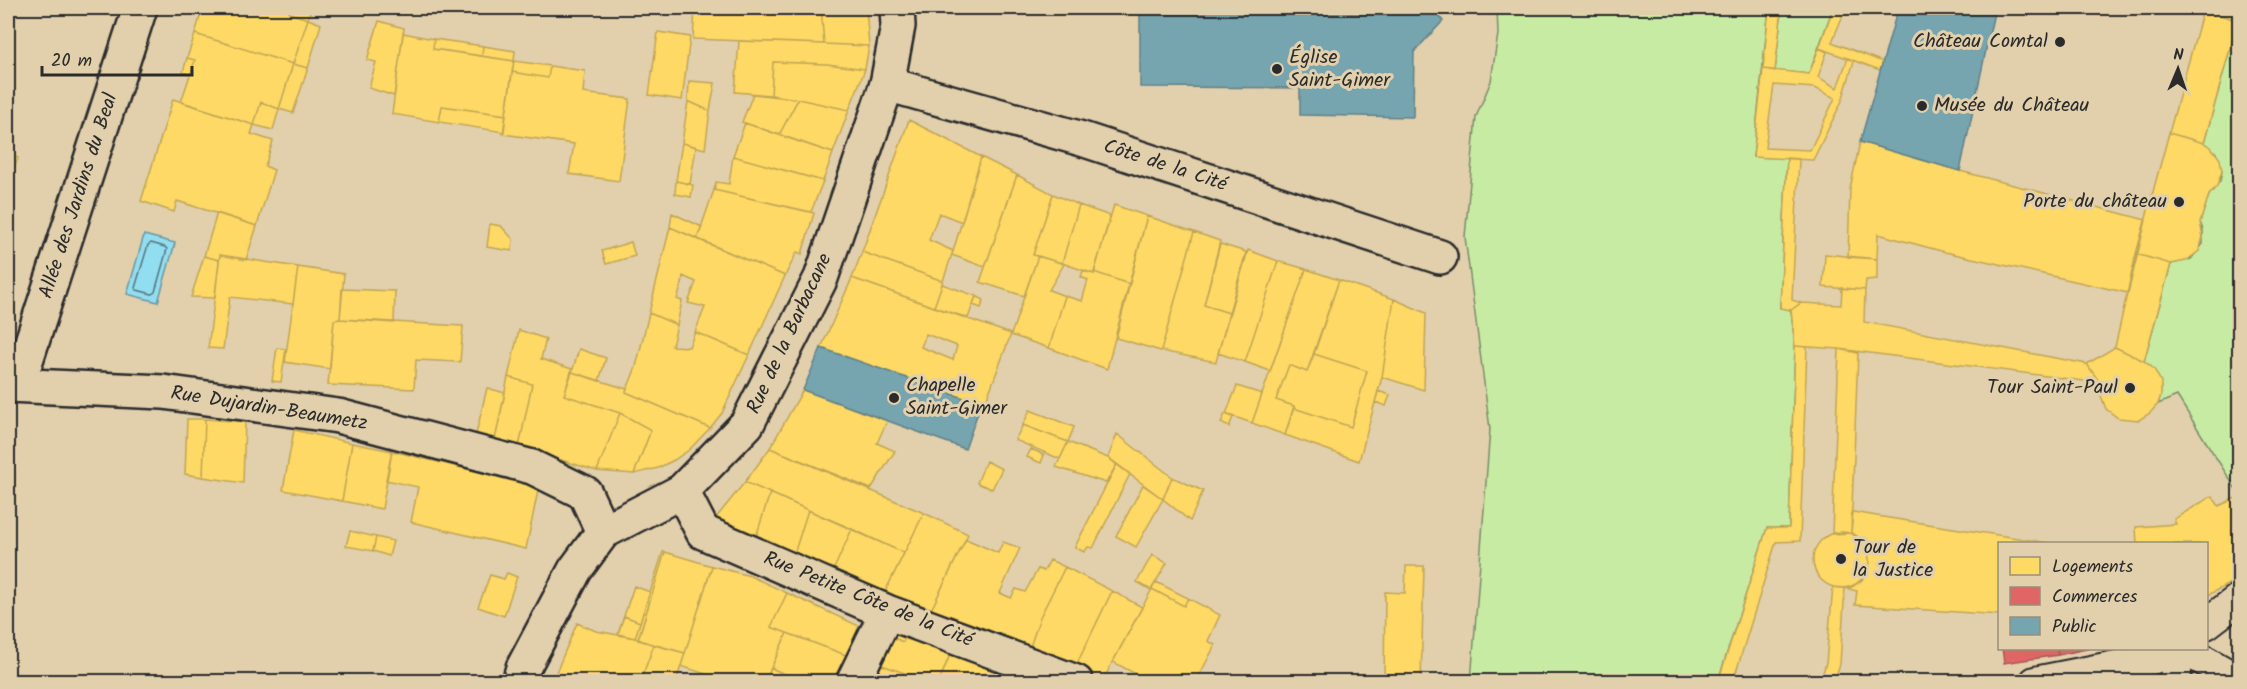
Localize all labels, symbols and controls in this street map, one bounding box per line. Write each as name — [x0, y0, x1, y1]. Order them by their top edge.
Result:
place label: Château Comtal — [1913, 26, 2048, 58]
marker: Château Comtal — [2053, 35, 2067, 49]
scale bar — [42, 39, 192, 77]
north arrow — [2148, 39, 2208, 99]
place label: Église Saint-Gimer — [1289, 42, 1391, 97]
text: N — [2173, 43, 2184, 68]
text: 20 m — [51, 47, 92, 76]
marker: Église Saint-Gimer — [1270, 62, 1284, 76]
street label: Allée des Jardins du Beal — [31, 89, 127, 303]
place label: Musée du Château — [1934, 90, 2090, 122]
marker: Musée du Château — [1915, 99, 1929, 113]
street label: Côte de la Cité — [1099, 131, 1232, 201]
place label: Porte du château — [2023, 186, 2167, 218]
marker: Porte du château — [2172, 195, 2186, 209]
street label: Rue de la Barbacane — [739, 248, 841, 420]
place label: Chapelle Saint-Gimer — [906, 370, 1008, 425]
place label: Tour Saint-Paul — [1987, 372, 2118, 404]
street label: Rue Dujardin-Beaumetz — [168, 378, 370, 440]
marker: Tour Saint-Paul — [2123, 381, 2137, 395]
marker: Chapelle Saint-Gimer — [887, 391, 901, 405]
place label: Tour de la Justice — [1853, 532, 1933, 587]
legend — [1998, 542, 2208, 650]
street label: Rue Petite Côte de la Cité — [758, 543, 979, 657]
marker: Tour de la Justice — [1834, 552, 1848, 566]
text: Logements — [2052, 553, 2134, 582]
text: Commerces — [2052, 583, 2138, 612]
text: Public — [2052, 613, 2097, 642]

